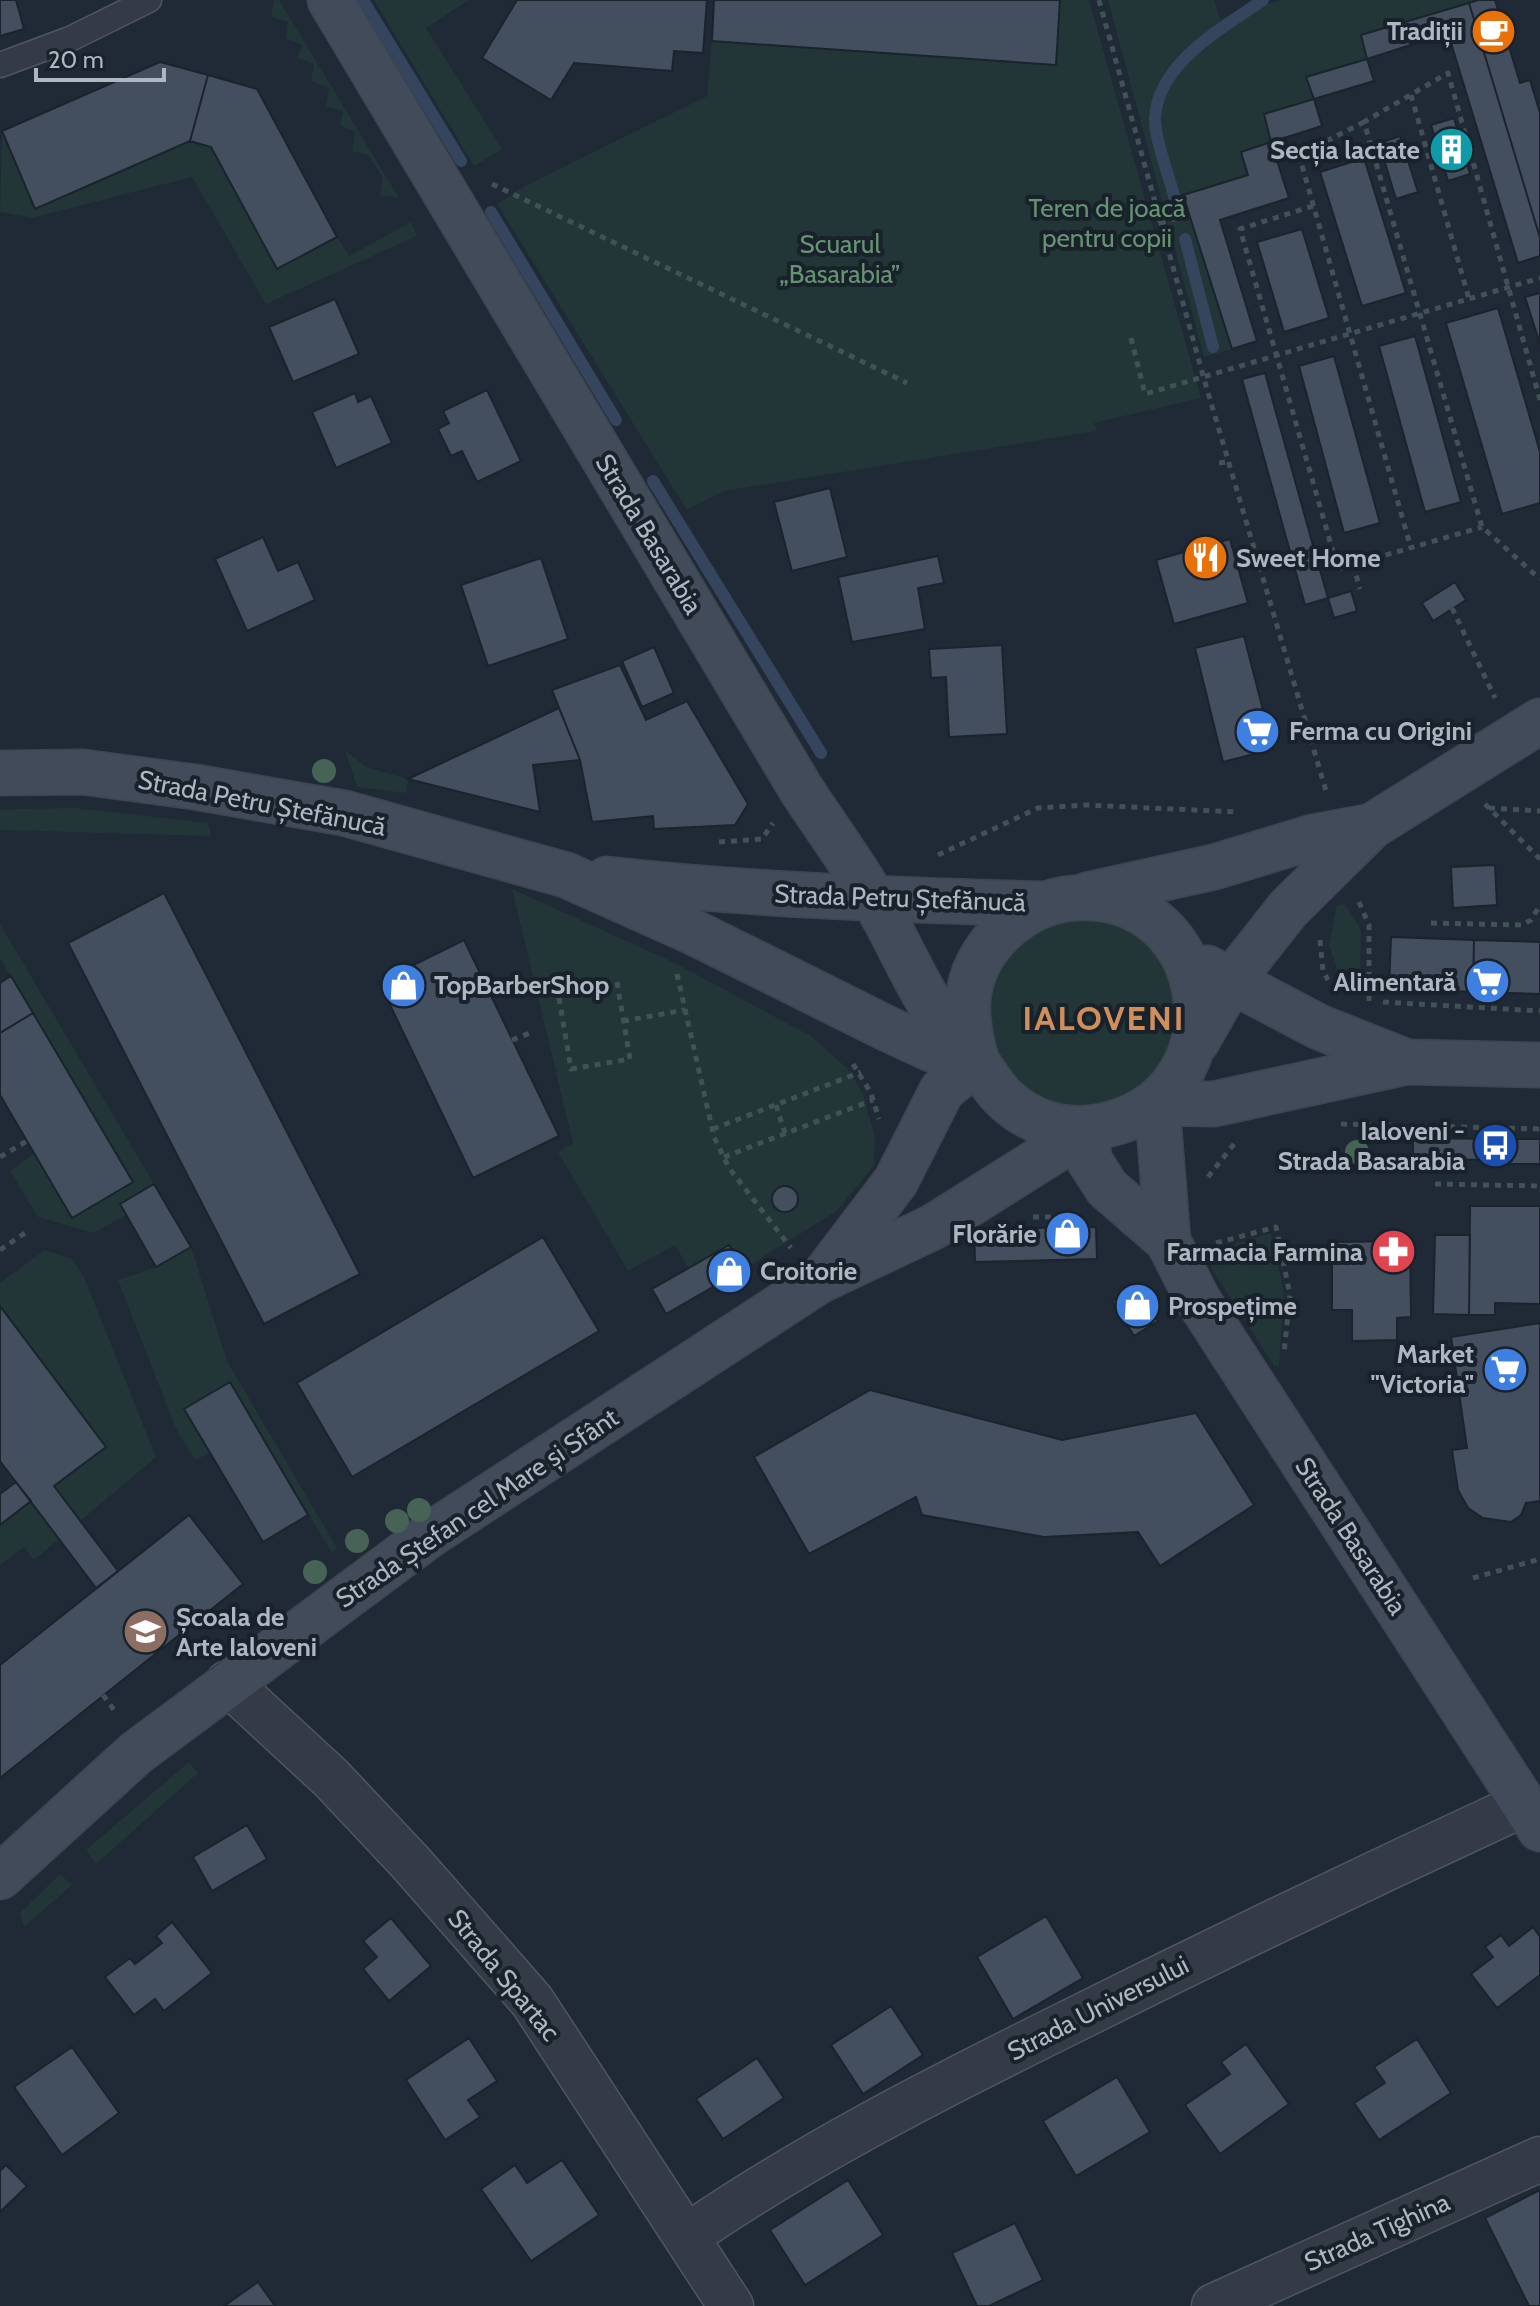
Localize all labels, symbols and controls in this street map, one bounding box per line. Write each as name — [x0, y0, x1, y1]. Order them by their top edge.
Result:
cafe icon: Tradiții — [1470, 7, 1518, 55]
place label: Tradiții — [1387, 15, 1463, 48]
scale bar — [36, 32, 164, 82]
text: 20 m — [48, 45, 104, 74]
building icon: Secția lactate — [1427, 126, 1475, 174]
place label: Secția lactate — [1270, 134, 1420, 167]
park label: Teren de joacă pentru copii — [1029, 192, 1186, 254]
park label: Scuarul „Basarabia” — [780, 228, 900, 290]
street label: Strada Basarabia — [589, 448, 710, 620]
restaurant icon: Sweet Home — [1181, 534, 1229, 582]
place label: Sweet Home — [1236, 542, 1381, 574]
supermarket icon: Ferma cu Origini — [1234, 707, 1282, 755]
place label: Ferma cu Origini — [1289, 715, 1472, 747]
street label: Strada Petru Ștefănucă — [135, 763, 389, 844]
street label: Strada Petru Ștefănucă — [774, 878, 1027, 919]
supermarket icon: Alimentară — [1463, 958, 1511, 1006]
shop icon: TopBarberShop — [379, 961, 427, 1009]
place label: Alimentară — [1333, 966, 1456, 998]
place label: TopBarberShop — [434, 969, 609, 1001]
district label: IALOVENI — [1023, 997, 1185, 1039]
place label: Ialoveni - Strada Basarabia — [1278, 1115, 1465, 1177]
bus stop icon: Ialoveni - Strada Basarabia — [1472, 1122, 1520, 1170]
shop icon: Florărie — [1044, 1210, 1092, 1258]
place label: Florărie — [952, 1218, 1037, 1250]
pharmacy icon: Farmacia Farmina — [1370, 1228, 1418, 1276]
place label: Farmacia Farmina — [1166, 1236, 1363, 1268]
shop icon: Croitorie — [705, 1247, 753, 1295]
place label: Croitorie — [760, 1255, 857, 1287]
shop icon: Prospețime — [1113, 1282, 1161, 1330]
place label: Prospețime — [1168, 1290, 1297, 1323]
place label: Market "Victoria" — [1371, 1338, 1474, 1400]
supermarket icon: Market "Victoria" — [1481, 1345, 1529, 1393]
street label: Strada Ștefan cel Mare și Sfânt — [330, 1401, 625, 1615]
street label: Strada Basarabia — [1288, 1451, 1414, 1621]
place label: Școala de Arte Ialoveni — [176, 1601, 317, 1663]
school or university icon: Școala de Arte Ialoveni — [121, 1608, 169, 1656]
street label: Strada Spartac — [441, 1903, 567, 2047]
street label: Strada Universului — [1002, 1949, 1194, 2067]
street label: Strada Tighina — [1299, 2186, 1455, 2278]

